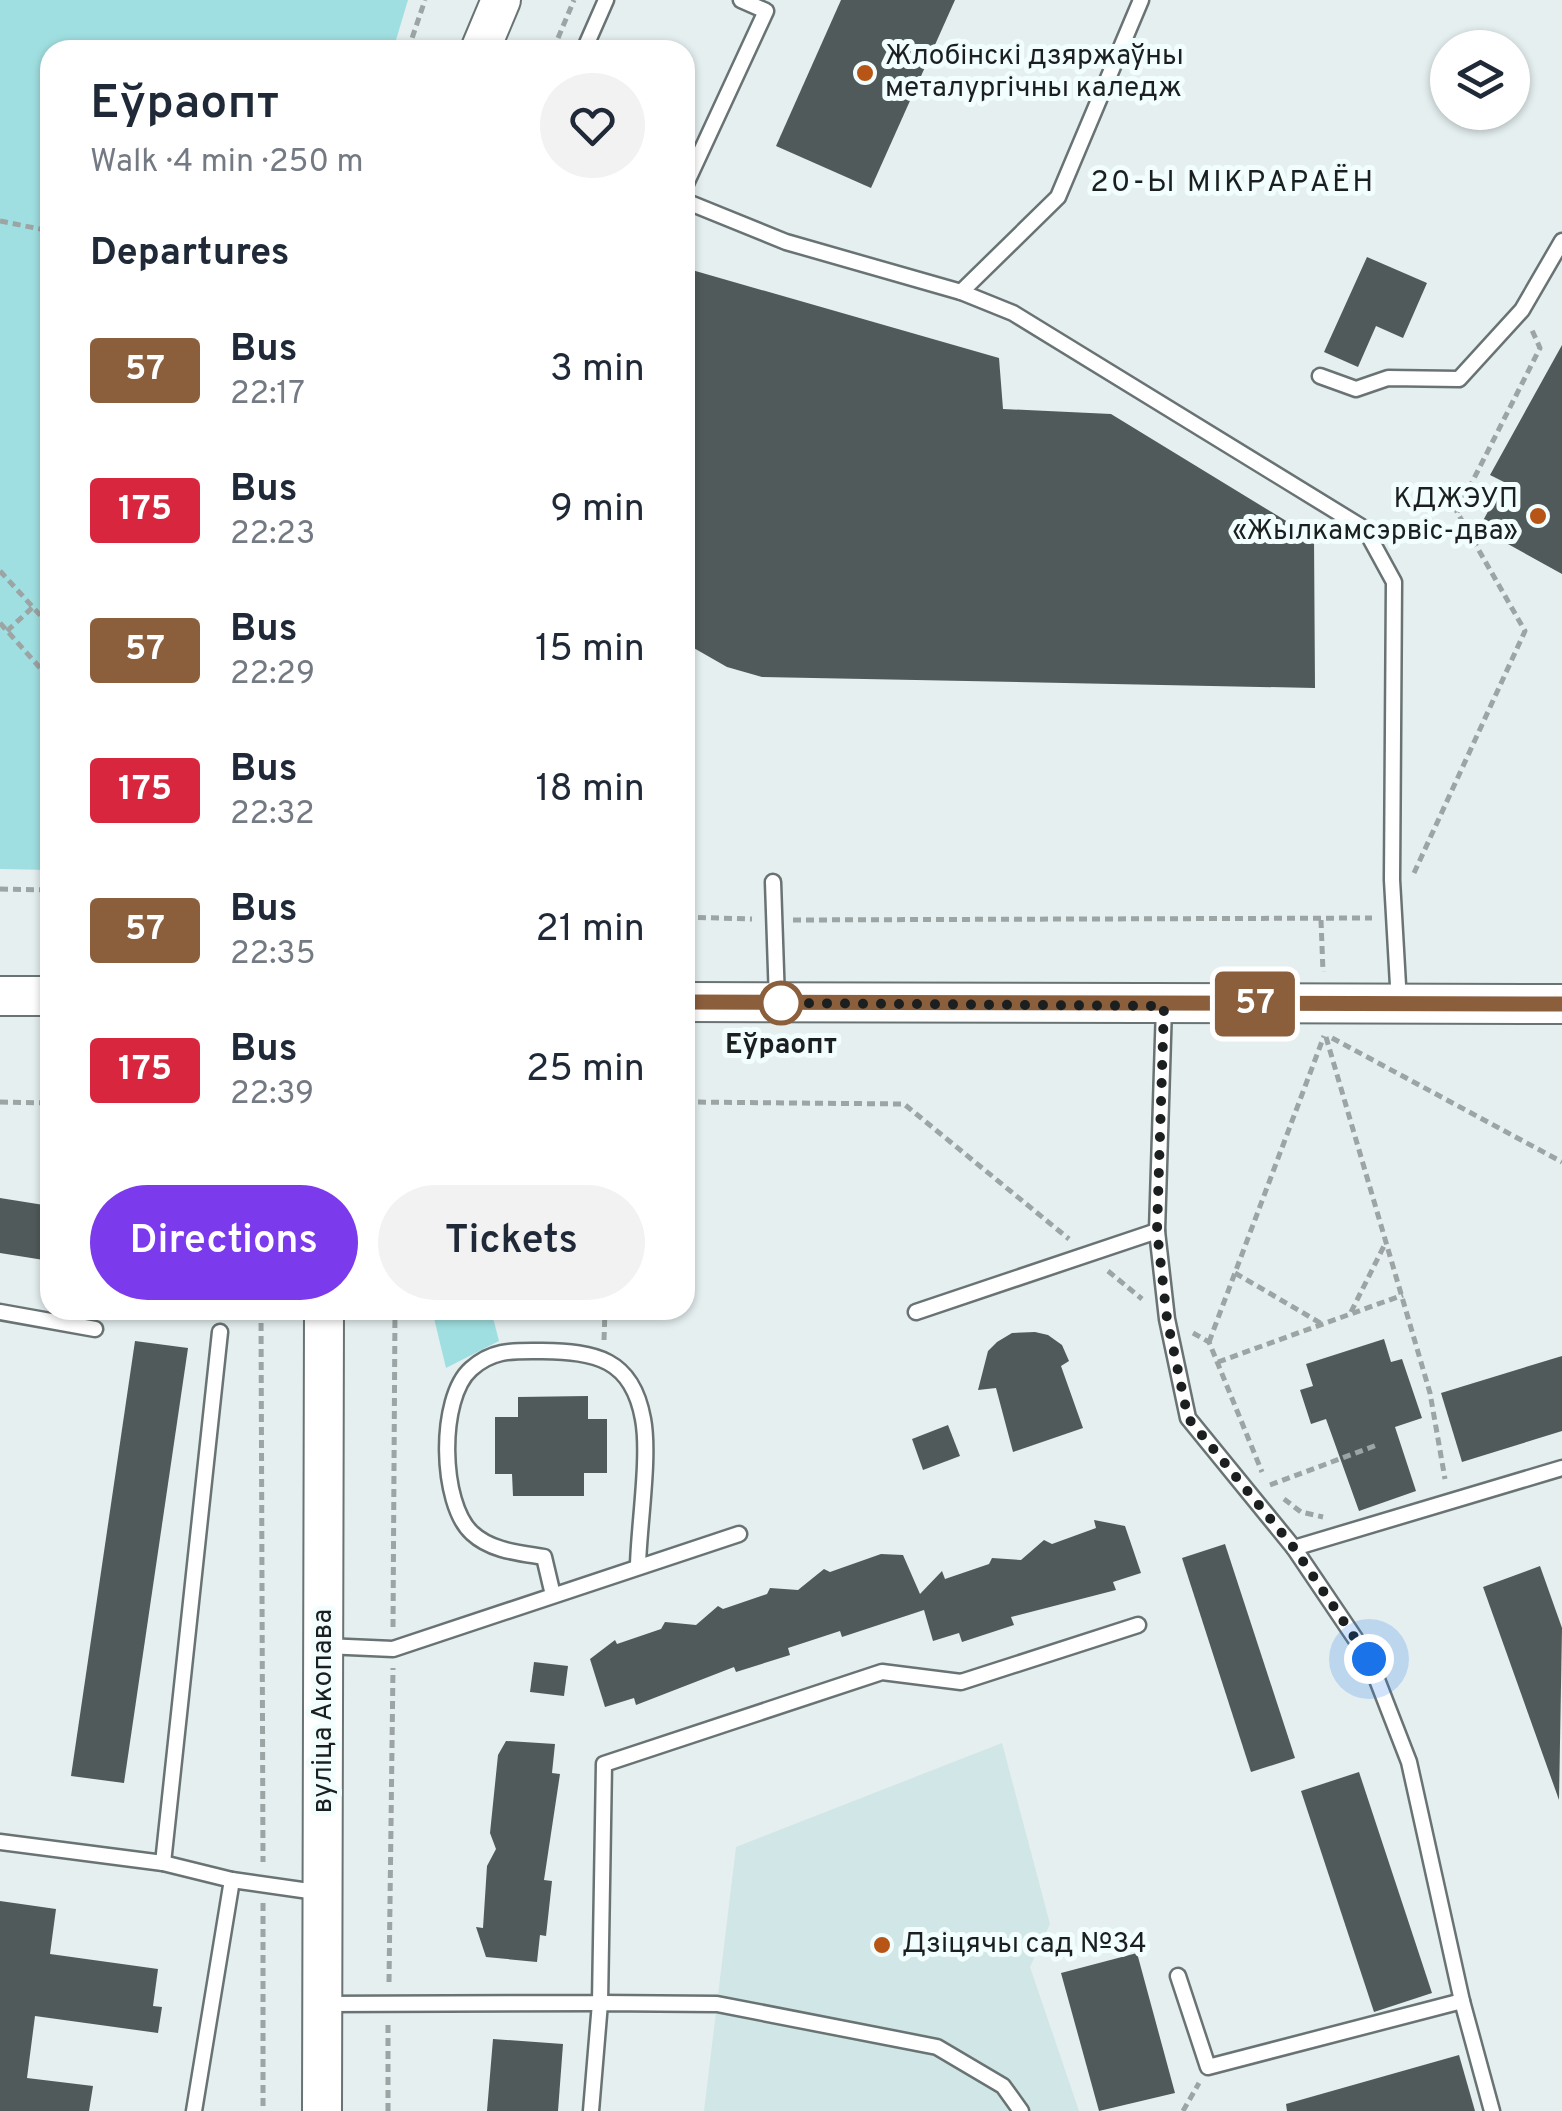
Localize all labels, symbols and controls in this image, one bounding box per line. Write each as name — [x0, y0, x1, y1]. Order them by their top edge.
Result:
map controls — [1430, 30, 1530, 130]
button: layers — [1430, 30, 1530, 130]
place label: Жлобінскі дзяржаўны металургічны каледж — [885, 39, 1184, 107]
marker: Жлобінскі дзяржаўны металургічны каледж — [854, 62, 876, 84]
button: heart — [540, 73, 645, 178]
text: Еўраопт — [90, 75, 279, 135]
text: Walk · 4 min · 250 m — [90, 143, 364, 183]
district label: 20-Ы МІКРАРАЁН — [1090, 163, 1376, 202]
text: Departures — [90, 230, 290, 279]
text: Bus — [230, 326, 297, 375]
text: 3 min — [550, 346, 645, 395]
text: 57 — [125, 348, 165, 392]
text: 22:17 — [230, 375, 305, 415]
text: Bus — [230, 466, 297, 515]
place label: КДЖЭУП «Жылкамсэрвіс-два» — [1232, 482, 1518, 550]
text: 9 min — [550, 486, 645, 535]
text: 175 — [118, 488, 172, 532]
marker: КДЖЭУП «Жылкамсэрвіс-два» — [1527, 505, 1549, 527]
text: 22:23 — [230, 515, 315, 555]
text: Bus — [230, 606, 297, 655]
text: 15 min — [535, 626, 645, 675]
text: 57 — [125, 628, 165, 672]
text: 22:29 — [230, 655, 315, 695]
text: Bus — [230, 746, 297, 795]
text: 18 min — [535, 766, 645, 815]
text: 175 — [118, 768, 172, 812]
text: 22:32 — [230, 795, 315, 835]
text: Bus — [230, 886, 297, 935]
text: 21 min — [535, 906, 645, 955]
text: 57 — [125, 908, 165, 952]
text: 22:35 — [230, 935, 316, 975]
line badge: 57 — [1210, 972, 1300, 1036]
marker: Еўраопт — [760, 982, 802, 1024]
text: 57 — [1235, 982, 1275, 1026]
text: Bus — [230, 1026, 297, 1075]
place label: Еўраопт — [725, 1028, 837, 1064]
text: 25 min — [526, 1046, 645, 1095]
text: 175 — [118, 1048, 172, 1092]
text: 22:39 — [230, 1075, 314, 1115]
button: Directions — [90, 1185, 358, 1300]
button: Tickets — [378, 1185, 645, 1300]
street label: вуліца Акопава — [306, 1609, 342, 1813]
your location — [1344, 1634, 1394, 1684]
place label: Дзіцячы сад №34 — [902, 1927, 1147, 1963]
marker: Дзіцячы сад №34 — [871, 1934, 893, 1956]

